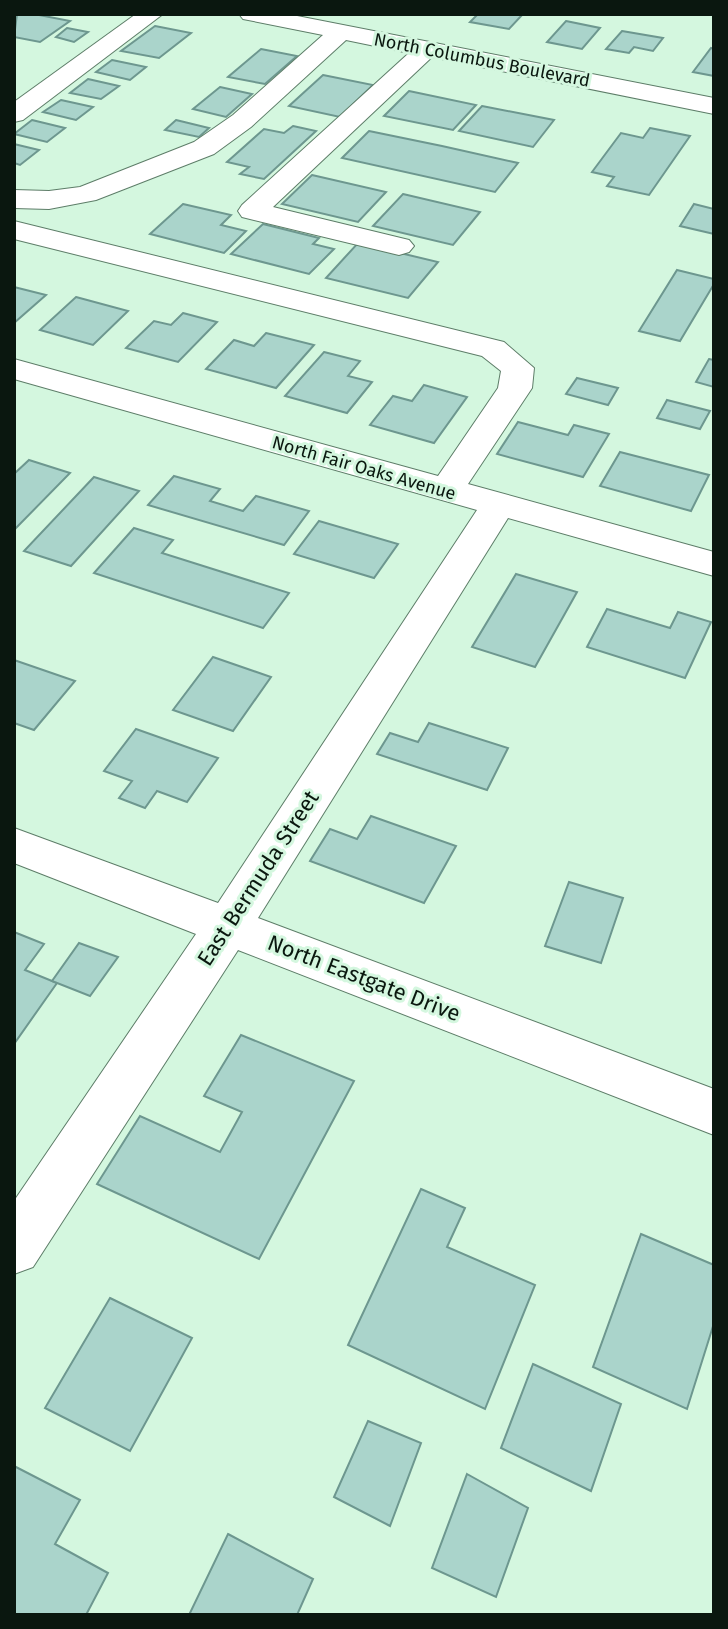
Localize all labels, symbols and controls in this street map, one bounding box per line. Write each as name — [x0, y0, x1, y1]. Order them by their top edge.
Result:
street label: North Columbus Boulevard — [372, 28, 592, 92]
street label: North Fair Oaks Avenue — [270, 431, 458, 505]
street label: East Bermuda Street — [191, 785, 325, 971]
street label: North Eastgate Drive — [264, 929, 464, 1027]

